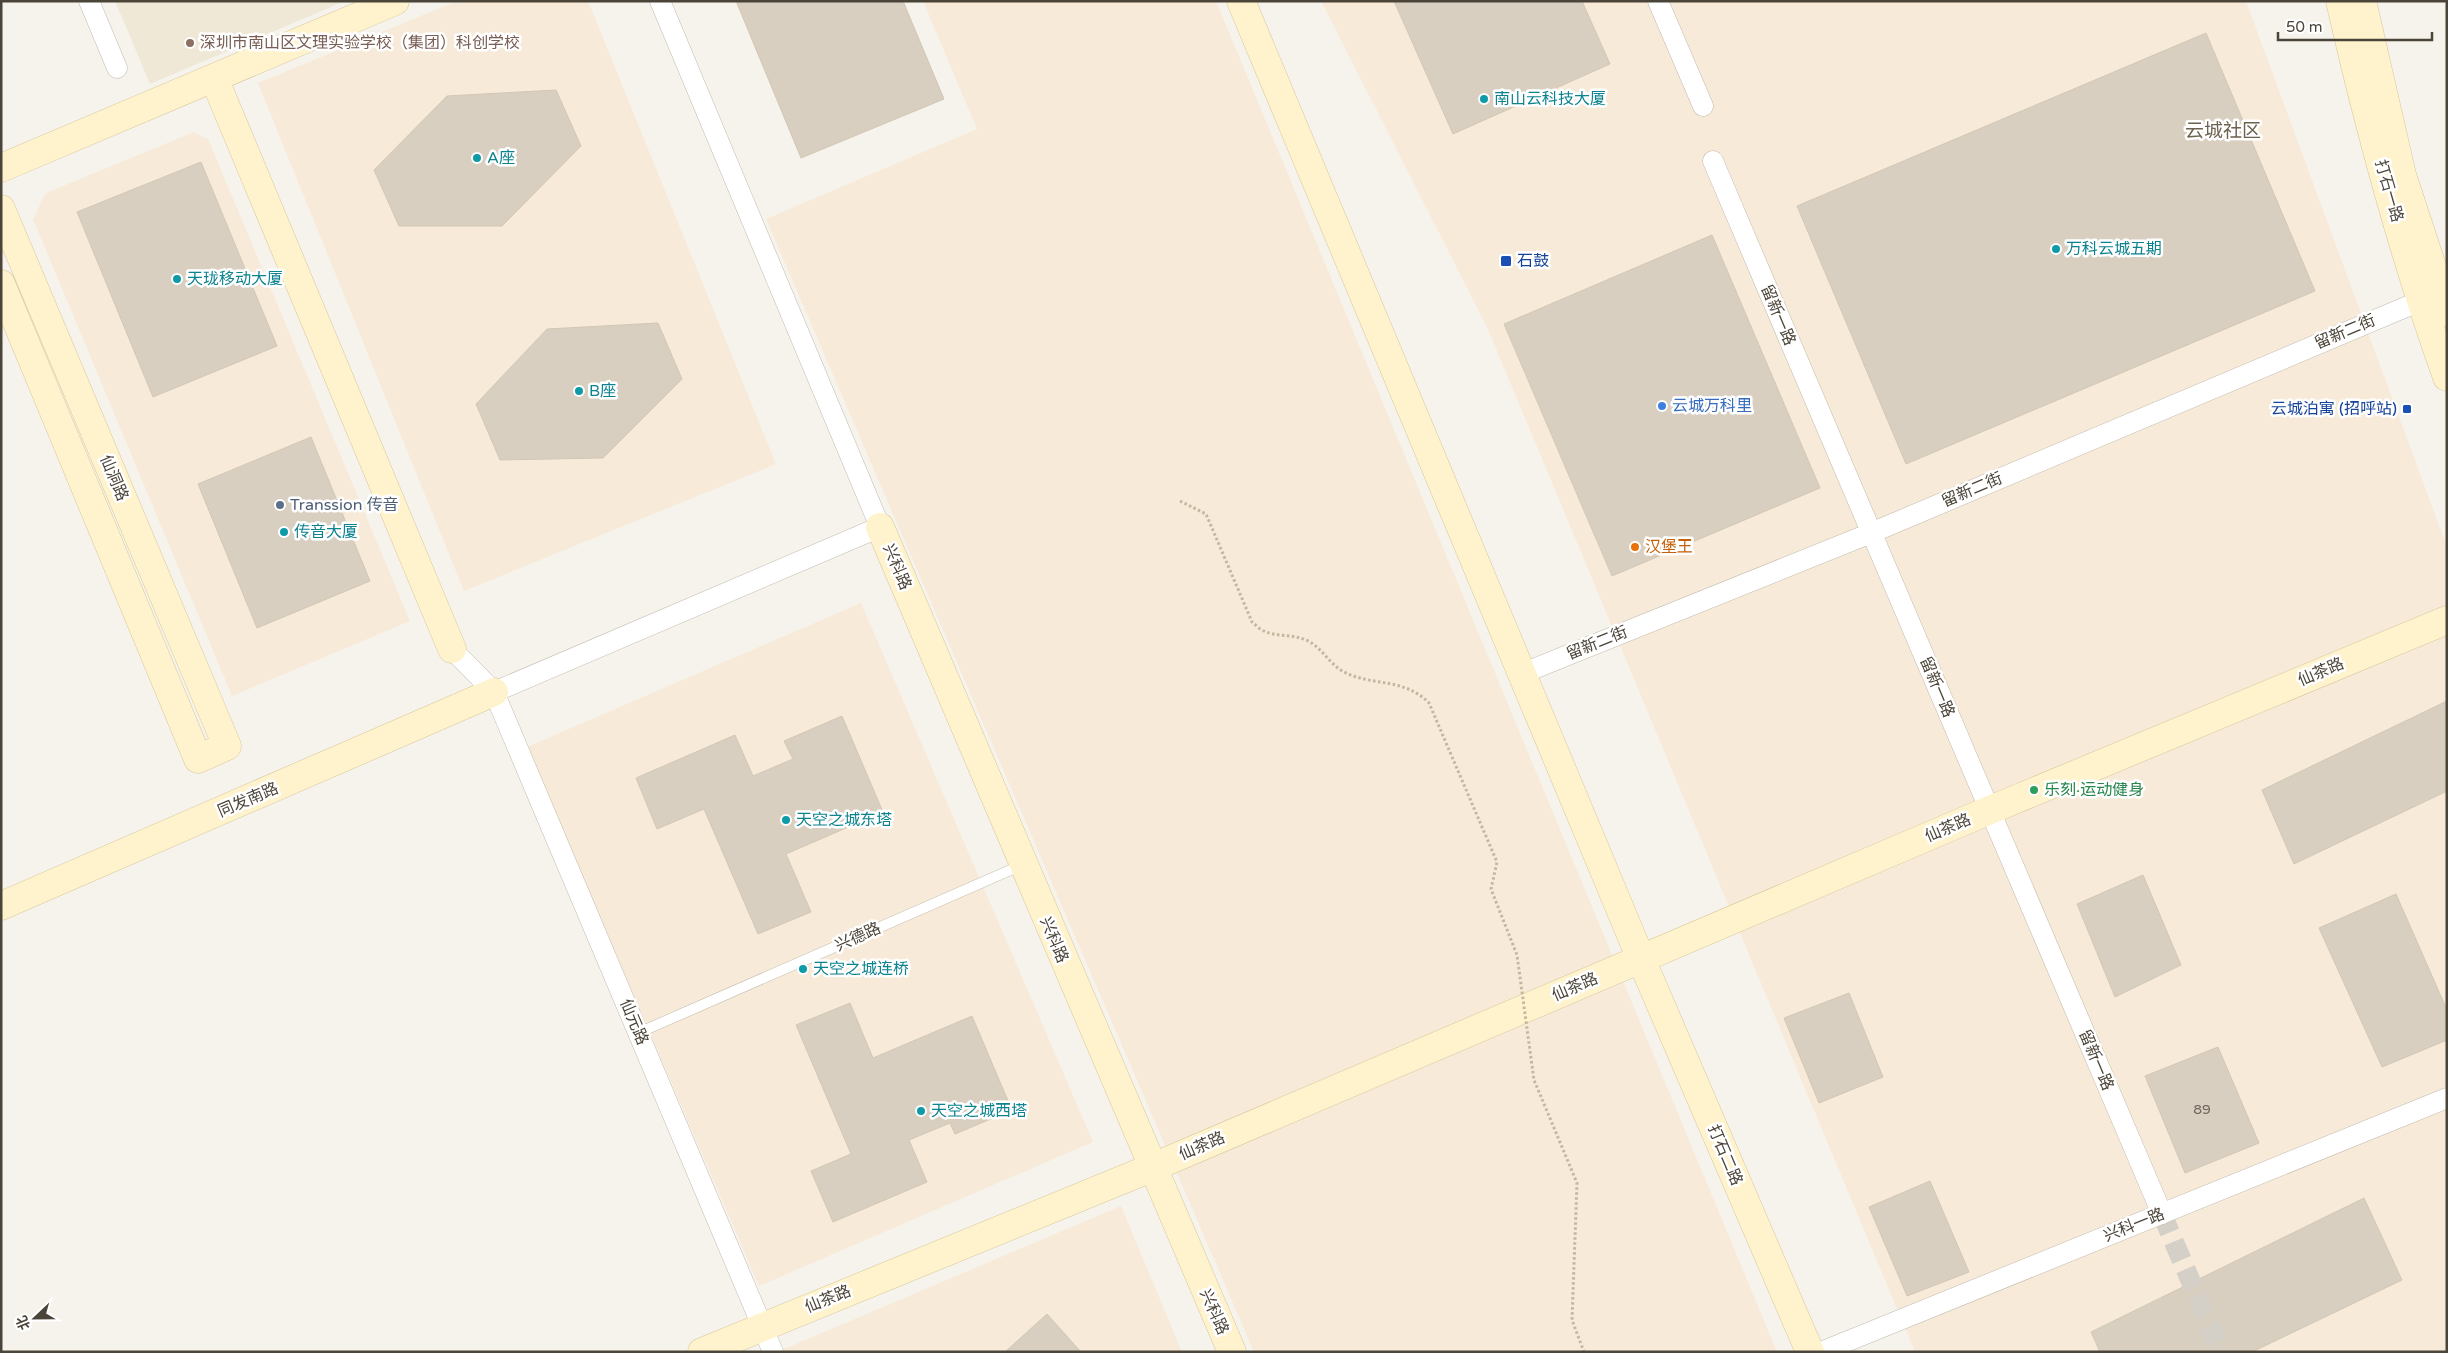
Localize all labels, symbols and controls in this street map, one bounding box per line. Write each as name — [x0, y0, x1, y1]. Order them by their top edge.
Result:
scale bar — [2278, 10, 2432, 42]
text: 50 m — [2286, 18, 2323, 36]
place label: 深圳市南山区文理实验学校（集团）科创学校 — [200, 33, 520, 53]
marker: 深圳市南山区文理实验学校（集团）科创学校 — [184, 37, 196, 49]
place label: 南山云科技大厦 — [1494, 89, 1606, 109]
marker: 南山云科技大厦 — [1478, 93, 1490, 105]
district label: 云城社区 — [2185, 120, 2261, 142]
place label: A座 — [487, 148, 515, 168]
marker: A座 — [471, 152, 483, 164]
street label: 打石一路 — [2371, 157, 2407, 225]
place label: 万科云城五期 — [2066, 239, 2162, 259]
marker: 万科云城五期 — [2050, 243, 2062, 255]
place label: 石鼓 — [1517, 251, 1549, 271]
marker: 石鼓 — [1499, 254, 1513, 268]
place label: 天珑移动大厦 — [187, 269, 283, 289]
marker: 天珑移动大厦 — [171, 273, 183, 285]
street label: 留新一路 — [1756, 282, 1800, 348]
street label: 留新二街 — [2312, 310, 2378, 354]
place label: B座 — [589, 381, 616, 401]
marker: B座 — [573, 385, 585, 397]
place label: 云城万科里 — [1672, 396, 1752, 416]
place label: 云城泊寓 (招呼站) — [2271, 399, 2397, 419]
marker: 云城万科里 — [1656, 400, 1668, 412]
marker: 云城泊寓 (招呼站) — [2401, 403, 2413, 415]
street label: 仙洞路 — [95, 452, 133, 504]
street label: 留新二街 — [1939, 468, 2005, 512]
place label: Transsion 传音 — [290, 495, 399, 515]
marker: Transsion 传音 — [274, 499, 286, 511]
place label: 传音大厦 — [294, 522, 358, 542]
marker: 传音大厦 — [278, 526, 290, 538]
place label: 汉堡王 — [1645, 537, 1693, 557]
street label: 兴科路 — [878, 541, 916, 593]
marker: 汉堡王 — [1629, 541, 1641, 553]
street label: 留新二街 — [1564, 622, 1630, 664]
street label: 仙茶路 — [2295, 653, 2347, 691]
street label: 留新一路 — [1915, 654, 1959, 720]
street label: 同发南路 — [215, 778, 281, 822]
place label: 乐刻·运动健身 — [2044, 780, 2144, 800]
marker: 乐刻·运动健身 — [2028, 784, 2040, 796]
street label: 仙茶路 — [1922, 809, 1974, 847]
place label: 天空之城东塔 — [796, 810, 892, 830]
marker: 天空之城东塔 — [780, 814, 792, 826]
street label: 兴科路 — [1035, 914, 1073, 966]
street label: 兴德路 — [832, 918, 884, 956]
place label: 天空之城连桥 — [813, 959, 909, 979]
marker: 天空之城连桥 — [797, 963, 809, 975]
street label: 仙茶路 — [1549, 968, 1601, 1006]
street label: 仙元路 — [615, 996, 653, 1048]
street label: 留新一路 — [2074, 1027, 2118, 1093]
place label: 天空之城西塔 — [931, 1101, 1027, 1121]
house number: 89 — [2193, 1101, 2211, 1118]
marker: 天空之城西塔 — [915, 1105, 927, 1117]
street label: 打石二路 — [1703, 1122, 1747, 1188]
street label: 仙茶路 — [1176, 1127, 1228, 1165]
street label: 兴科一路 — [2101, 1204, 2167, 1246]
street label: 仙茶路 — [802, 1281, 854, 1317]
street label: 兴科路 — [1195, 1286, 1233, 1338]
north arrow — [10, 1293, 60, 1343]
text: 北 — [13, 1313, 34, 1332]

